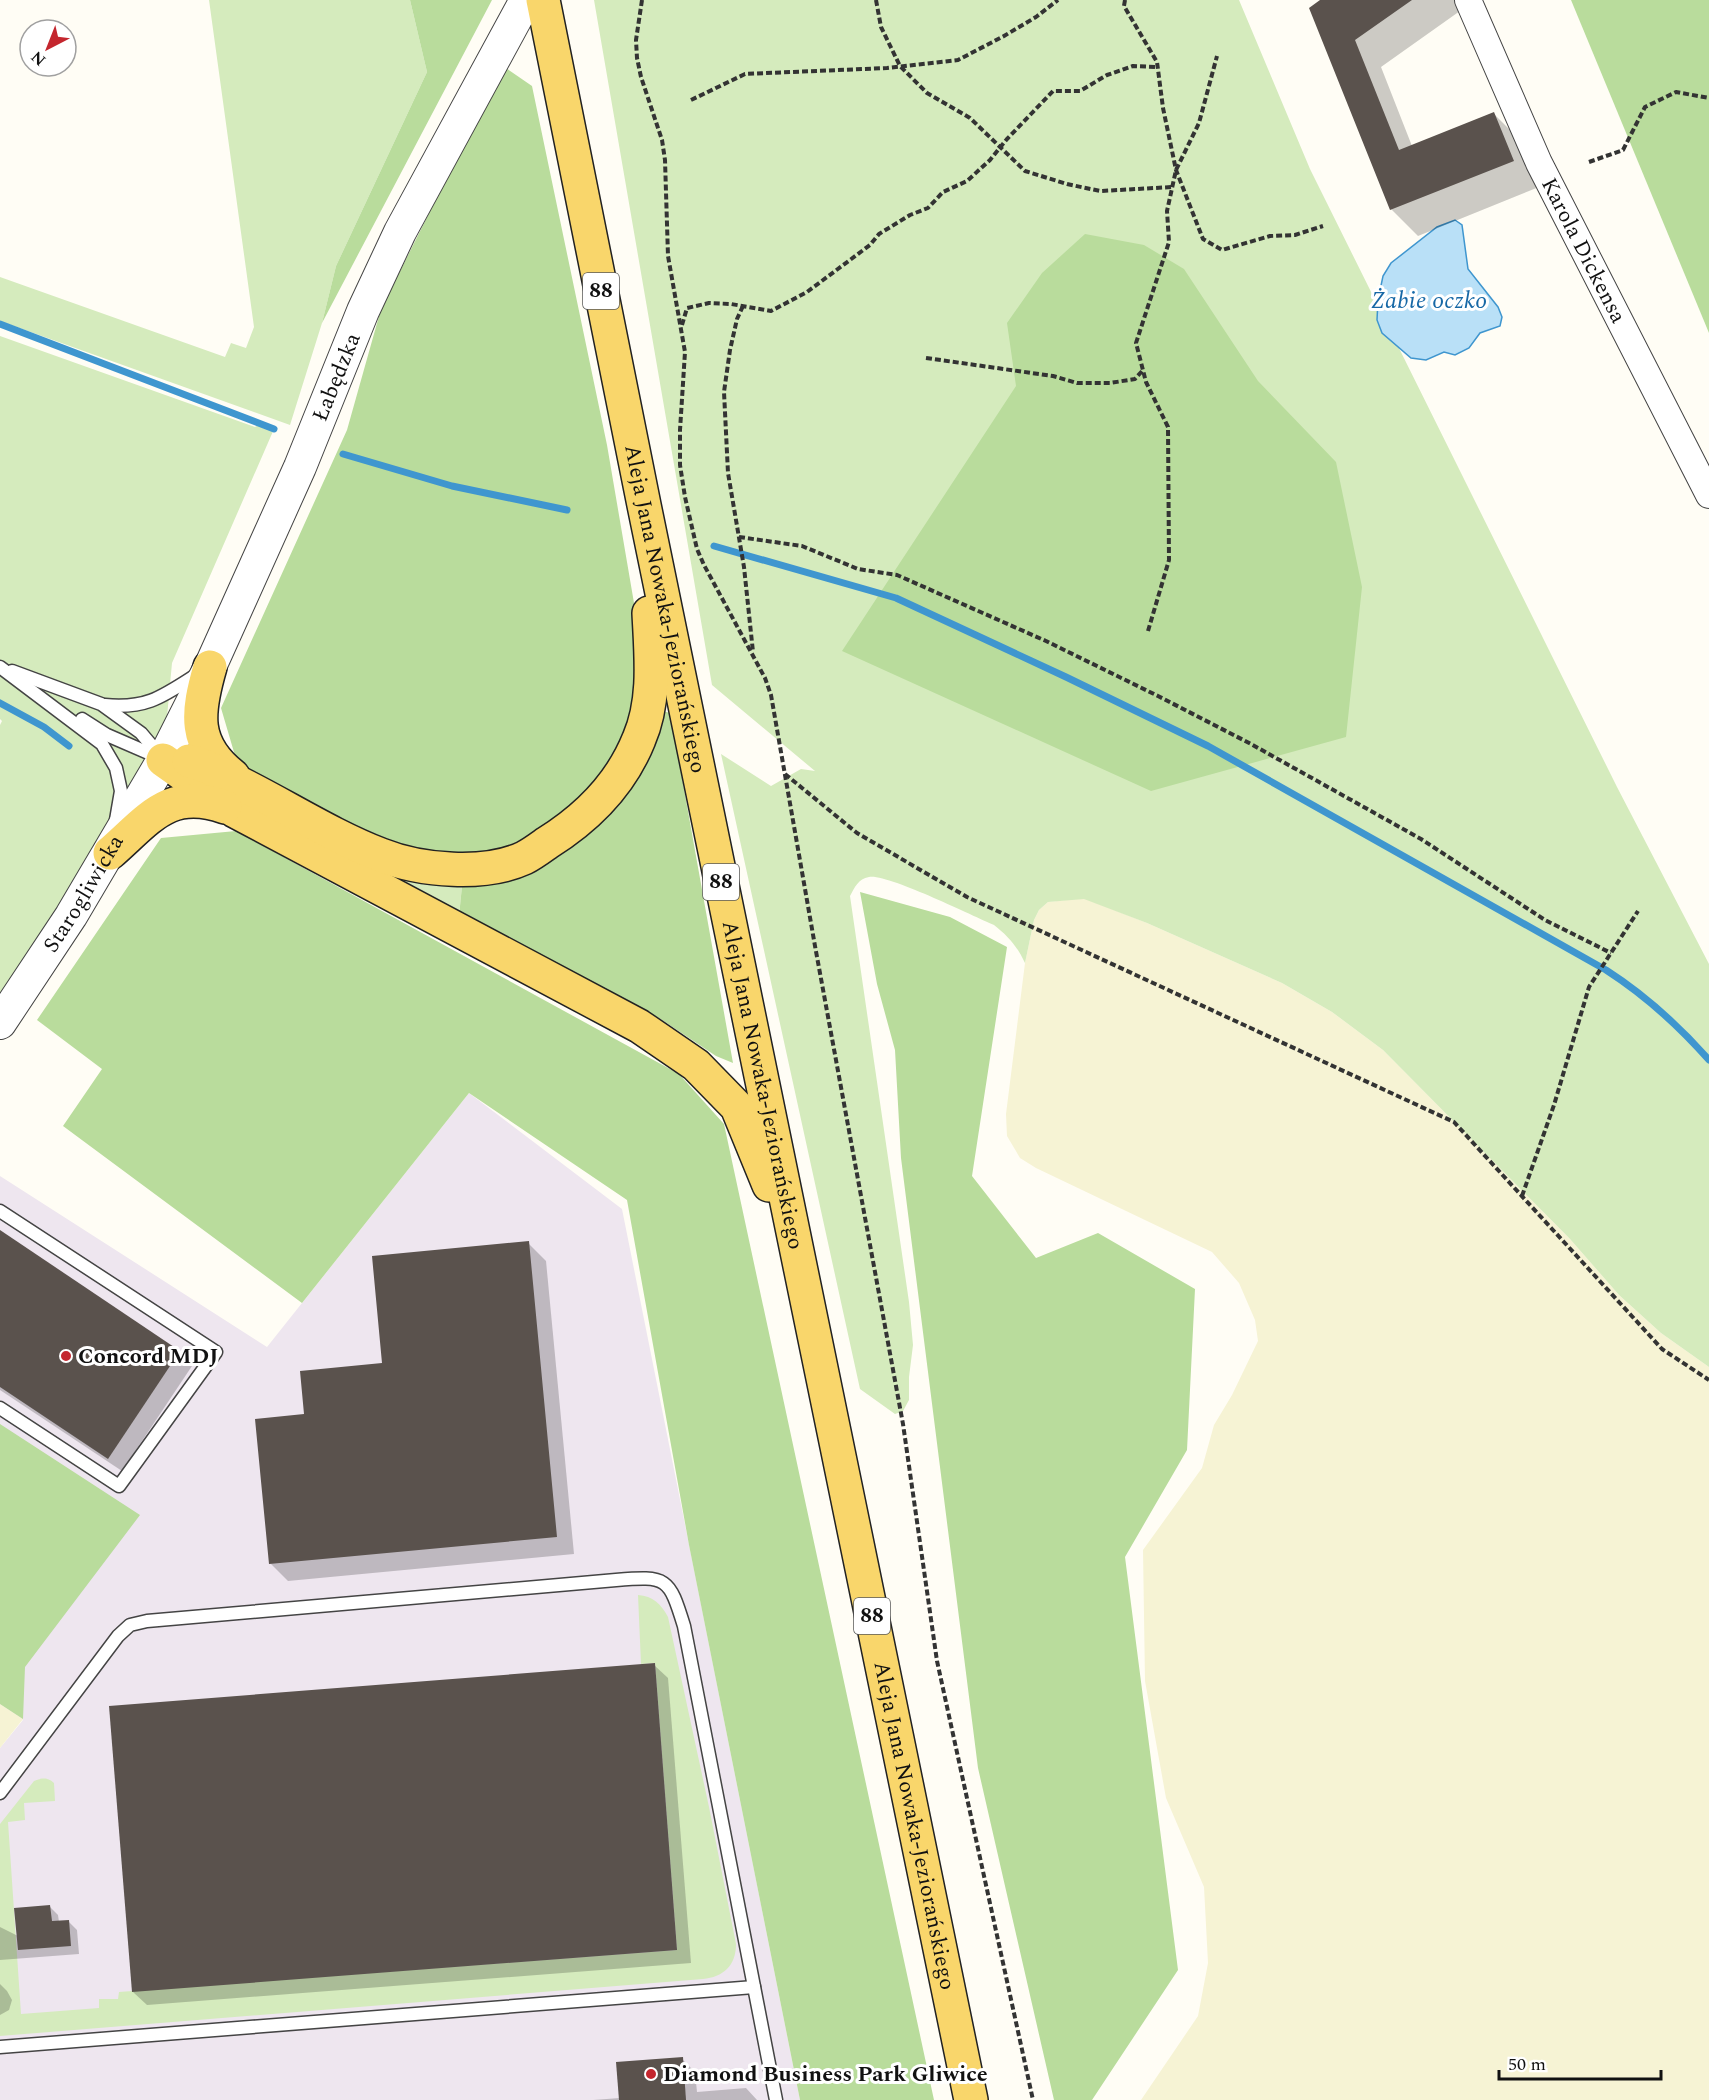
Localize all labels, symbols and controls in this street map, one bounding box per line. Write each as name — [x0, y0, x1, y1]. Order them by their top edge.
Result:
north arrow — [18, 18, 78, 78]
text: N — [26, 45, 52, 72]
street label: Karola Dickensa — [1533, 172, 1635, 329]
road number: 88 — [583, 273, 619, 309]
water label: Żabie oczko — [1371, 283, 1487, 319]
street label: Łabędzka — [304, 328, 369, 426]
street label: Aleja Jana Nowaka-Jeziorańskiego — [616, 442, 715, 776]
street label: Starogliwicka — [35, 828, 132, 959]
road number: 88 — [703, 864, 739, 900]
street label: Aleja Jana Nowaka-Jeziorańskiego — [713, 918, 813, 1252]
place label: Concord MDJ — [78, 1340, 219, 1373]
marker: Concord MDJ — [59, 1349, 73, 1363]
road number: 88 — [854, 1598, 890, 1634]
street label: Aleja Jana Nowaka-Jeziorańskiego — [865, 1658, 965, 1993]
scale bar — [1499, 2043, 1661, 2081]
text: 50 m — [1508, 2051, 1546, 2078]
place label: Diamond Business Park Gliwice — [663, 2058, 988, 2091]
marker: Diamond Business Park Gliwice — [644, 2067, 658, 2081]

